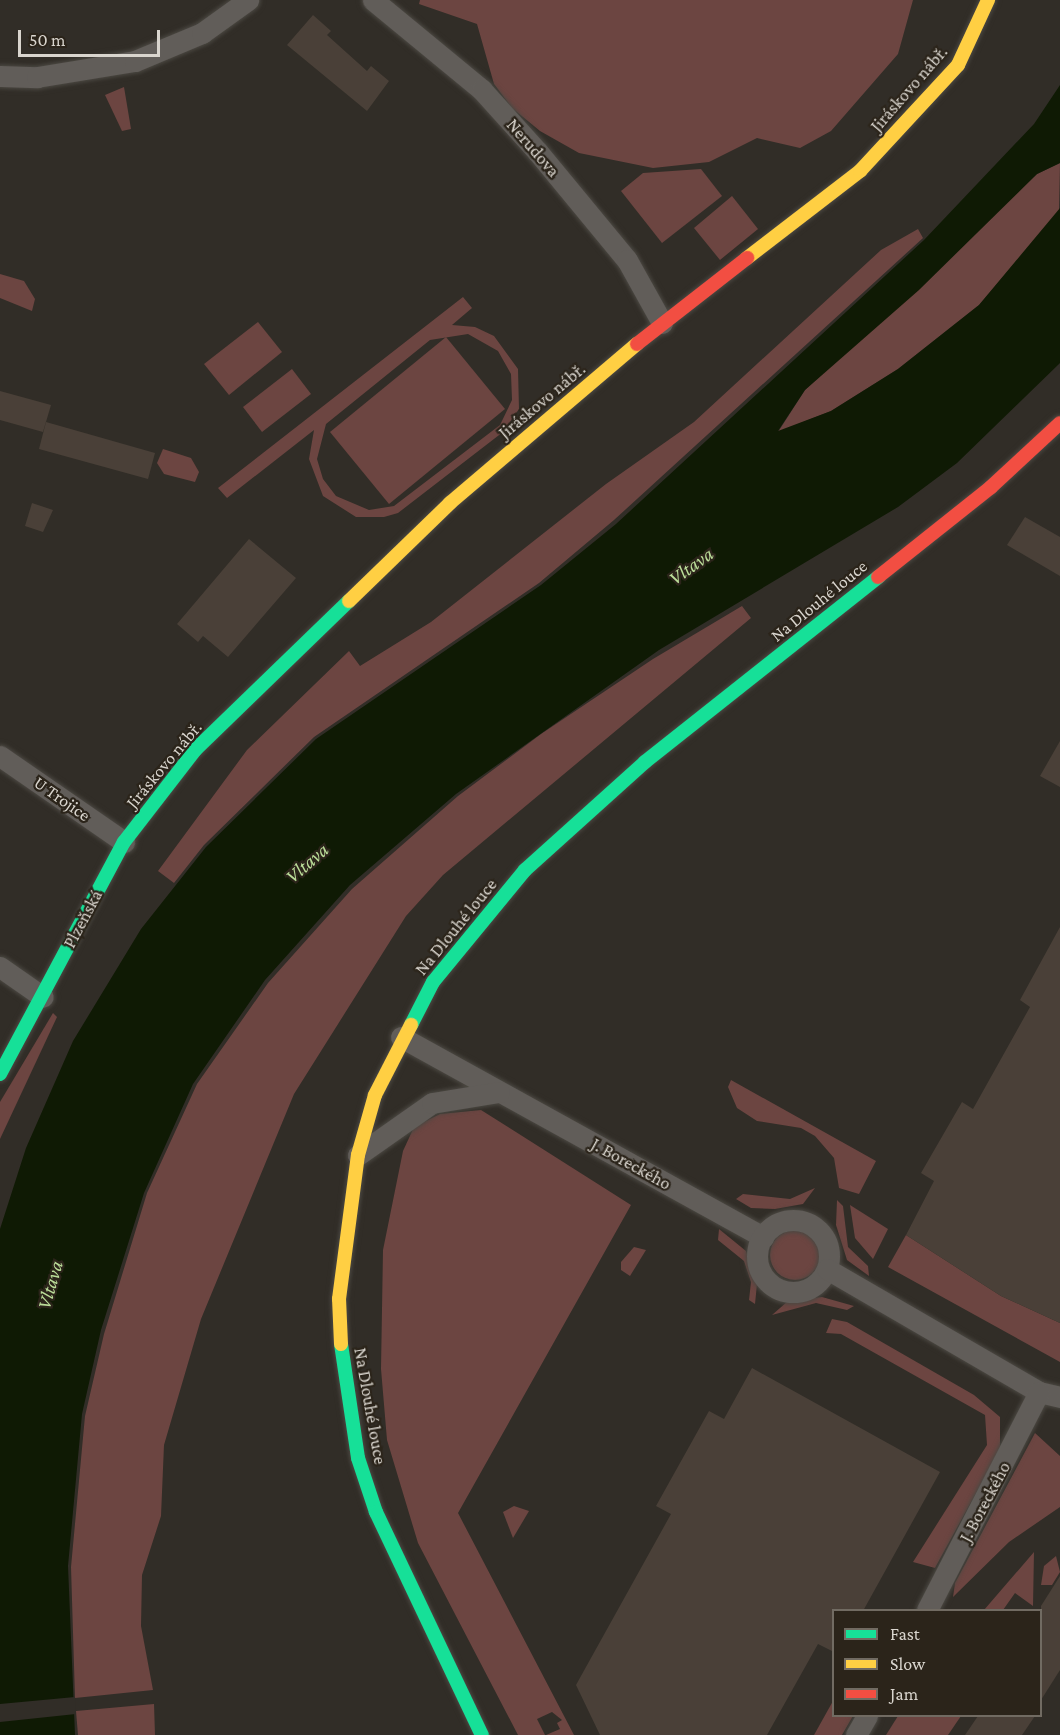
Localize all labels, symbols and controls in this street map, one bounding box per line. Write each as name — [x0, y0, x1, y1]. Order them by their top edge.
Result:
scale bar — [21, 18, 164, 56]
text: 50 m — [29, 30, 66, 50]
street label: Jiráskovo nábř. — [866, 42, 952, 136]
street label: Nerudova — [502, 114, 564, 182]
street label: Jiráskovo nábř. — [494, 358, 590, 444]
water label: Vltava — [664, 542, 718, 590]
street label: Na Dlouhé louce — [766, 555, 872, 647]
street label: Jiráskovo nábř. — [121, 717, 207, 813]
street label: U Trojice — [29, 772, 95, 826]
water label: Vltava — [280, 838, 334, 888]
street label: Na Dlouhé louce — [410, 874, 502, 980]
street label: Plzeňská — [59, 886, 107, 952]
street label: J. Boreckého — [587, 1133, 675, 1195]
water label: Vltava — [32, 1258, 68, 1312]
street label: Na Dlouhé louce — [349, 1346, 391, 1466]
street label: J. Boreckého — [955, 1458, 1015, 1546]
legend — [832, 1609, 1042, 1717]
text: Fast — [890, 1624, 920, 1644]
text: Slow — [890, 1654, 925, 1674]
text: Jam — [890, 1684, 918, 1704]

